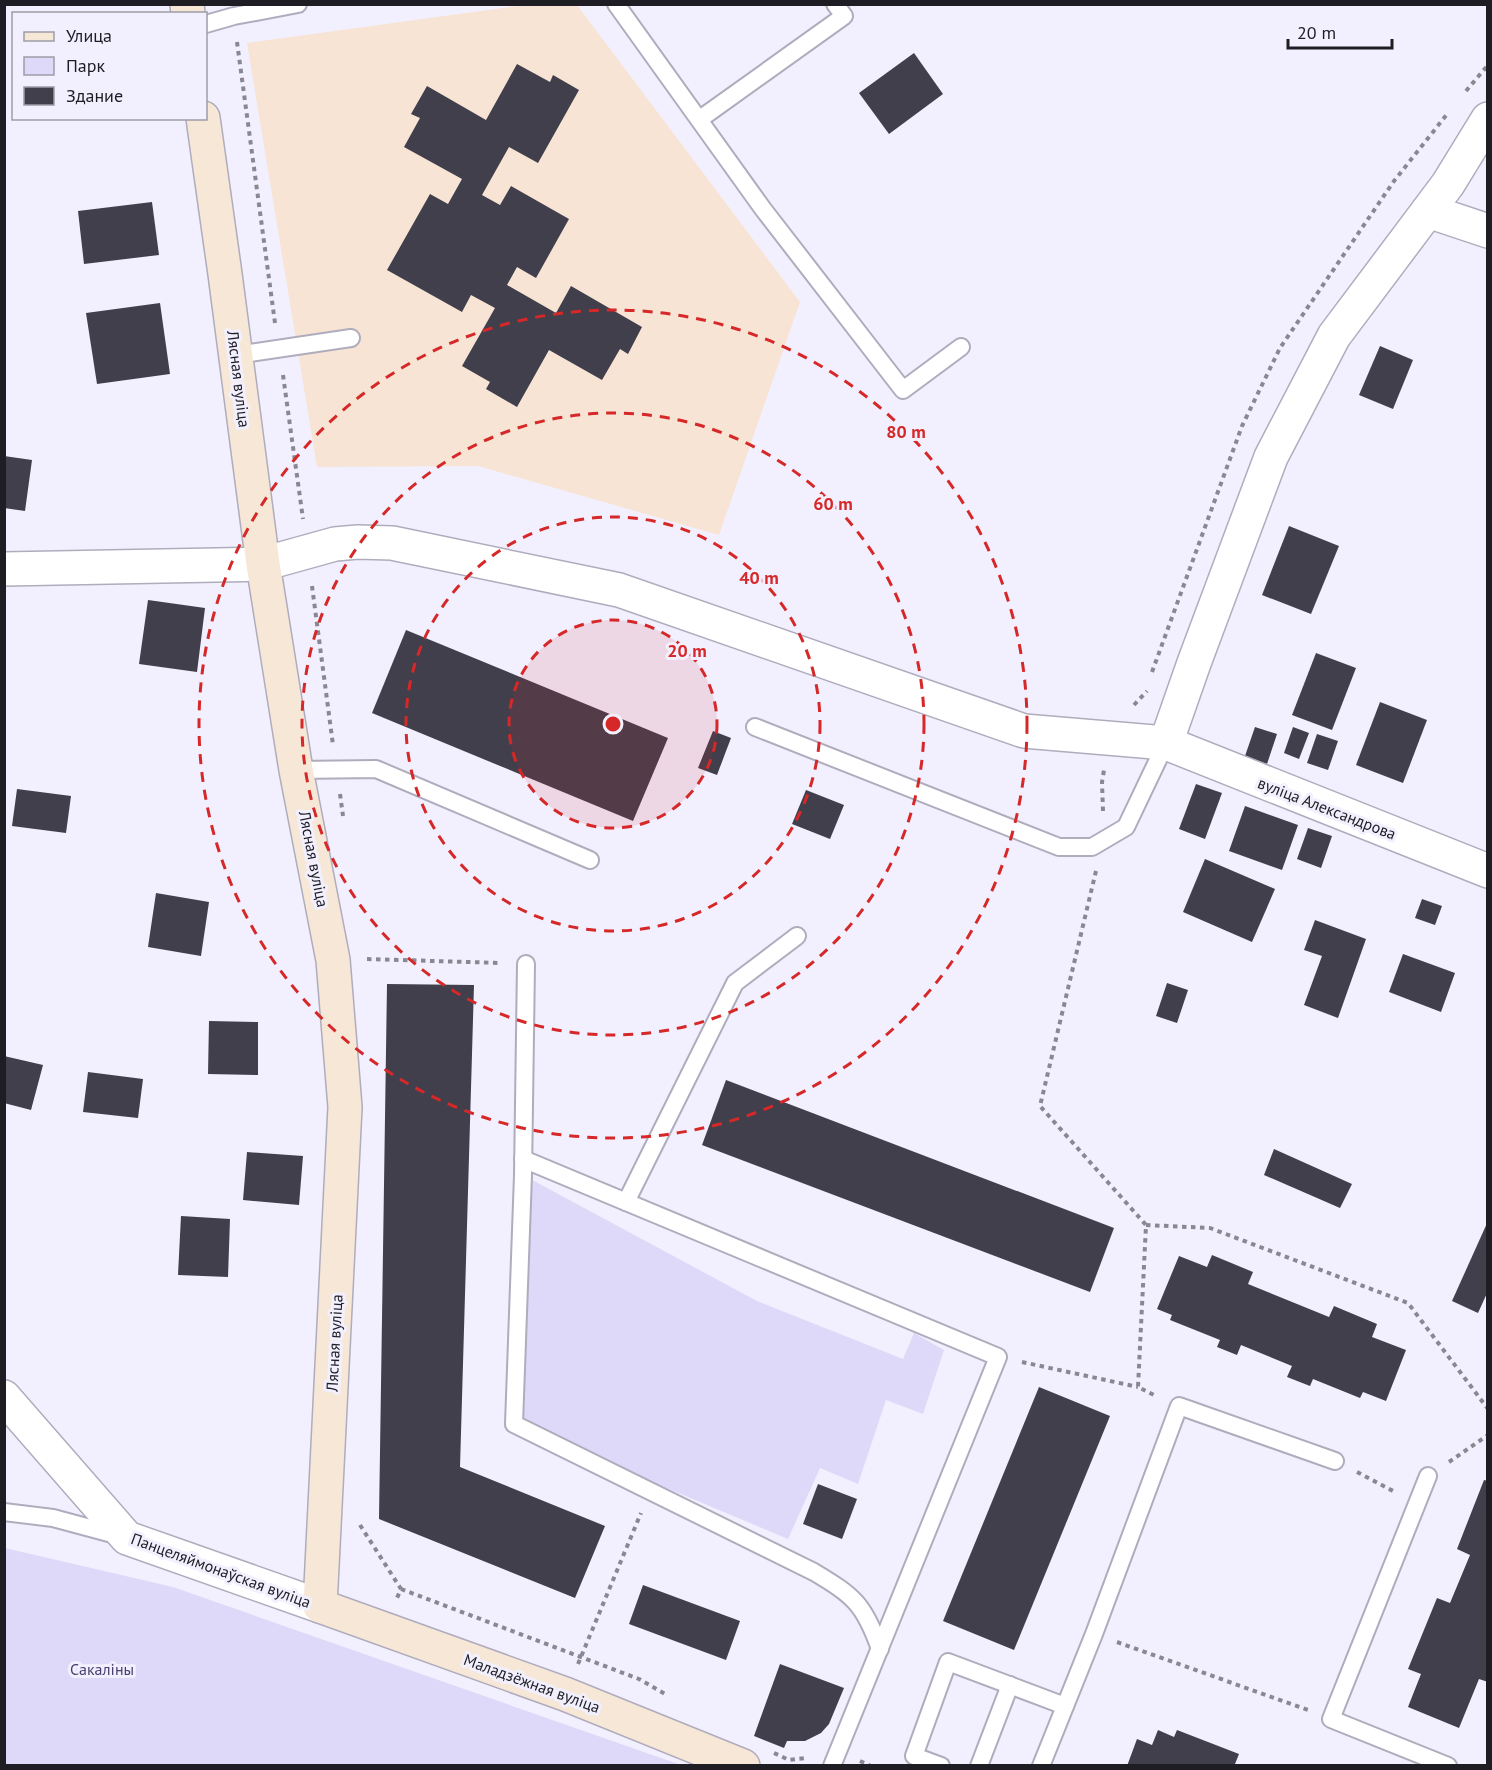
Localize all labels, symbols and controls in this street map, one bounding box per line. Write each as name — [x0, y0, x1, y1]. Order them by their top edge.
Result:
legend — [12, 12, 207, 120]
scale bar — [1288, 12, 1392, 50]
text: 20 m — [1297, 21, 1336, 44]
text: Улица — [66, 24, 112, 47]
text: Парк — [66, 54, 106, 77]
text: Здание — [66, 84, 123, 107]
street label: Лясная вуліца — [223, 328, 255, 429]
text: 80 m — [886, 420, 926, 443]
text: 60 m — [813, 492, 853, 515]
text: 40 m — [739, 566, 779, 589]
text: 20 m — [667, 639, 707, 662]
centre of rings — [603, 714, 623, 734]
street label: вуліца Александрова — [1255, 772, 1399, 844]
street label: Лясная вуліца — [295, 808, 333, 909]
street label: Лясная вуліца — [321, 1294, 347, 1393]
street label: Панцеляймонаўская вуліца — [128, 1528, 314, 1612]
street label: Маладзёжная вуліца — [461, 1649, 603, 1717]
park label: Сакаліны — [70, 1659, 134, 1679]

